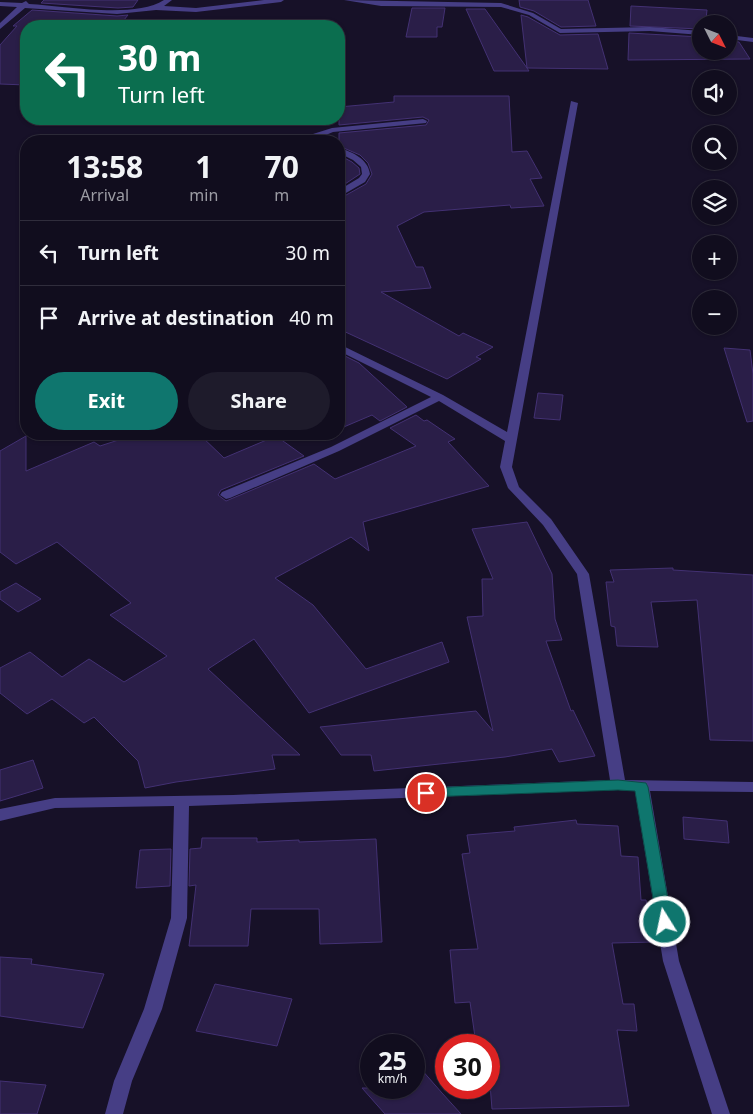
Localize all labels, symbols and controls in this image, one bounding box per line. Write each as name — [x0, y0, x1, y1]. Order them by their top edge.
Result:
north arrow — [692, 15, 738, 60]
map controls — [692, 15, 737, 335]
text: 30 m — [118, 34, 201, 81]
icon: left — [35, 40, 100, 105]
button: sound — [692, 70, 737, 115]
text: Turn left — [118, 79, 205, 109]
button: search — [692, 125, 737, 170]
text: 13:58 — [66, 146, 143, 187]
text: 1 — [195, 146, 212, 187]
text: 70 — [264, 146, 299, 187]
button: layers — [692, 180, 737, 225]
text: Arrival — [80, 184, 129, 206]
text: min — [189, 184, 218, 206]
text: m — [274, 184, 289, 206]
button: + — [692, 235, 737, 280]
icon: left — [35, 239, 63, 267]
text: Turn left — [78, 240, 159, 266]
text: 30 m — [286, 240, 330, 266]
button: − — [692, 290, 737, 335]
icon: arrive — [35, 304, 63, 332]
text: Arrive at destination — [78, 305, 274, 331]
text: 40 m — [289, 305, 334, 331]
button: Exit — [35, 372, 178, 430]
button: Share — [188, 372, 330, 430]
pin — [405, 772, 447, 814]
icon: arrive — [412, 779, 440, 807]
position arrow — [638, 895, 690, 947]
speed limit sign: 30 — [435, 1034, 500, 1099]
text: 25 — [378, 1043, 407, 1077]
text: km/h — [378, 1070, 407, 1087]

